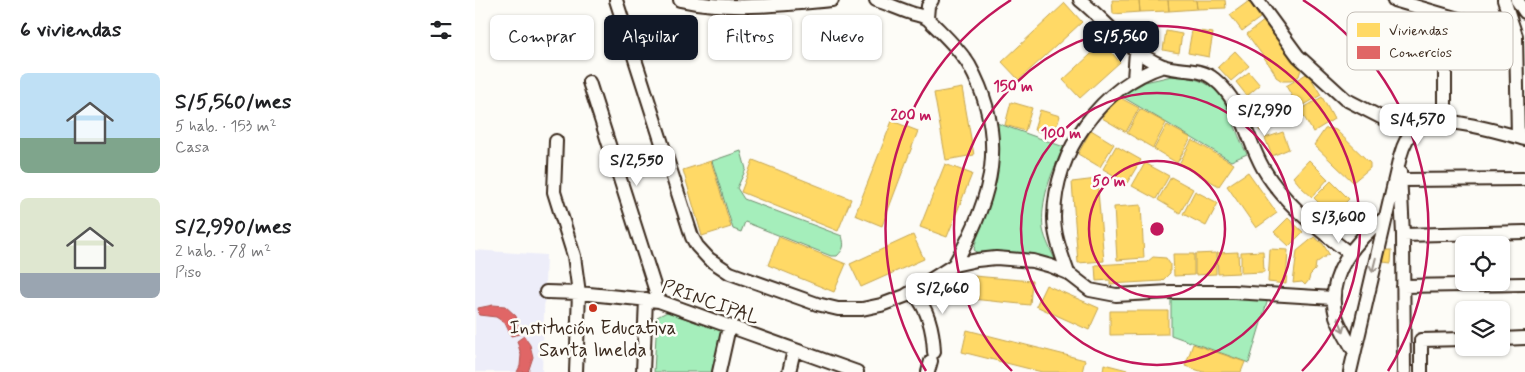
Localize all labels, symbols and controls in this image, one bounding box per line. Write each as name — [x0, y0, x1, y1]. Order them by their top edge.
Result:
legend — [1347, 12, 1513, 70]
chip: Comprar — [490, 15, 594, 60]
chip: Alquilar — [604, 15, 698, 60]
chip: Filtros — [708, 15, 792, 60]
chip: Nuevo — [802, 15, 882, 60]
text: 6 viviendas — [20, 16, 121, 44]
icon: filters — [427, 16, 455, 44]
pin: S/5,560 — [1075, 20, 1167, 63]
text: Viviendas — [1389, 22, 1448, 40]
text: S/5,560 — [1094, 26, 1148, 47]
text: Comercios — [1389, 44, 1452, 62]
text: 150 m — [993, 77, 1033, 97]
text: S/5,560/mes — [175, 88, 291, 116]
icon: home — [60, 93, 120, 153]
pin: S/2,990 — [1219, 94, 1311, 137]
text: S/2,990 — [1238, 100, 1292, 121]
pin: S/4,570 — [1372, 104, 1464, 146]
text: 200 m — [891, 106, 932, 126]
text: S/4,570 — [1390, 109, 1446, 130]
text: 5 hab. · 153 m² — [175, 116, 277, 137]
text: 100 m — [1041, 124, 1081, 144]
text: Casa — [175, 137, 210, 158]
pin: S/2,550 — [591, 144, 683, 187]
text: S/2,550 — [610, 150, 664, 171]
text: 50 m — [1092, 172, 1126, 192]
pin: S/3,600 — [1293, 202, 1385, 244]
text: S/3,600 — [1312, 207, 1366, 228]
text: S/2,990/mes — [175, 213, 292, 241]
icon: home — [60, 218, 120, 278]
centre of rings — [1148, 220, 1166, 238]
map controls — [1455, 236, 1510, 356]
button: locate — [1455, 236, 1510, 291]
text: 2 hab. · 78 m² — [175, 241, 271, 262]
one-way arrow — [1368, 256, 1378, 272]
text: Piso — [175, 262, 201, 283]
pin: S/2,660 — [897, 272, 989, 315]
street label: PRINCIPAL — [658, 274, 763, 331]
text: S/2,660 — [917, 278, 969, 299]
button: layers — [1455, 301, 1510, 356]
marker: Institución Educativa Santa Imelda — [587, 302, 599, 314]
place label: Institución Educativa Santa Imelda — [510, 316, 676, 363]
one-way arrow — [1336, 317, 1346, 332]

